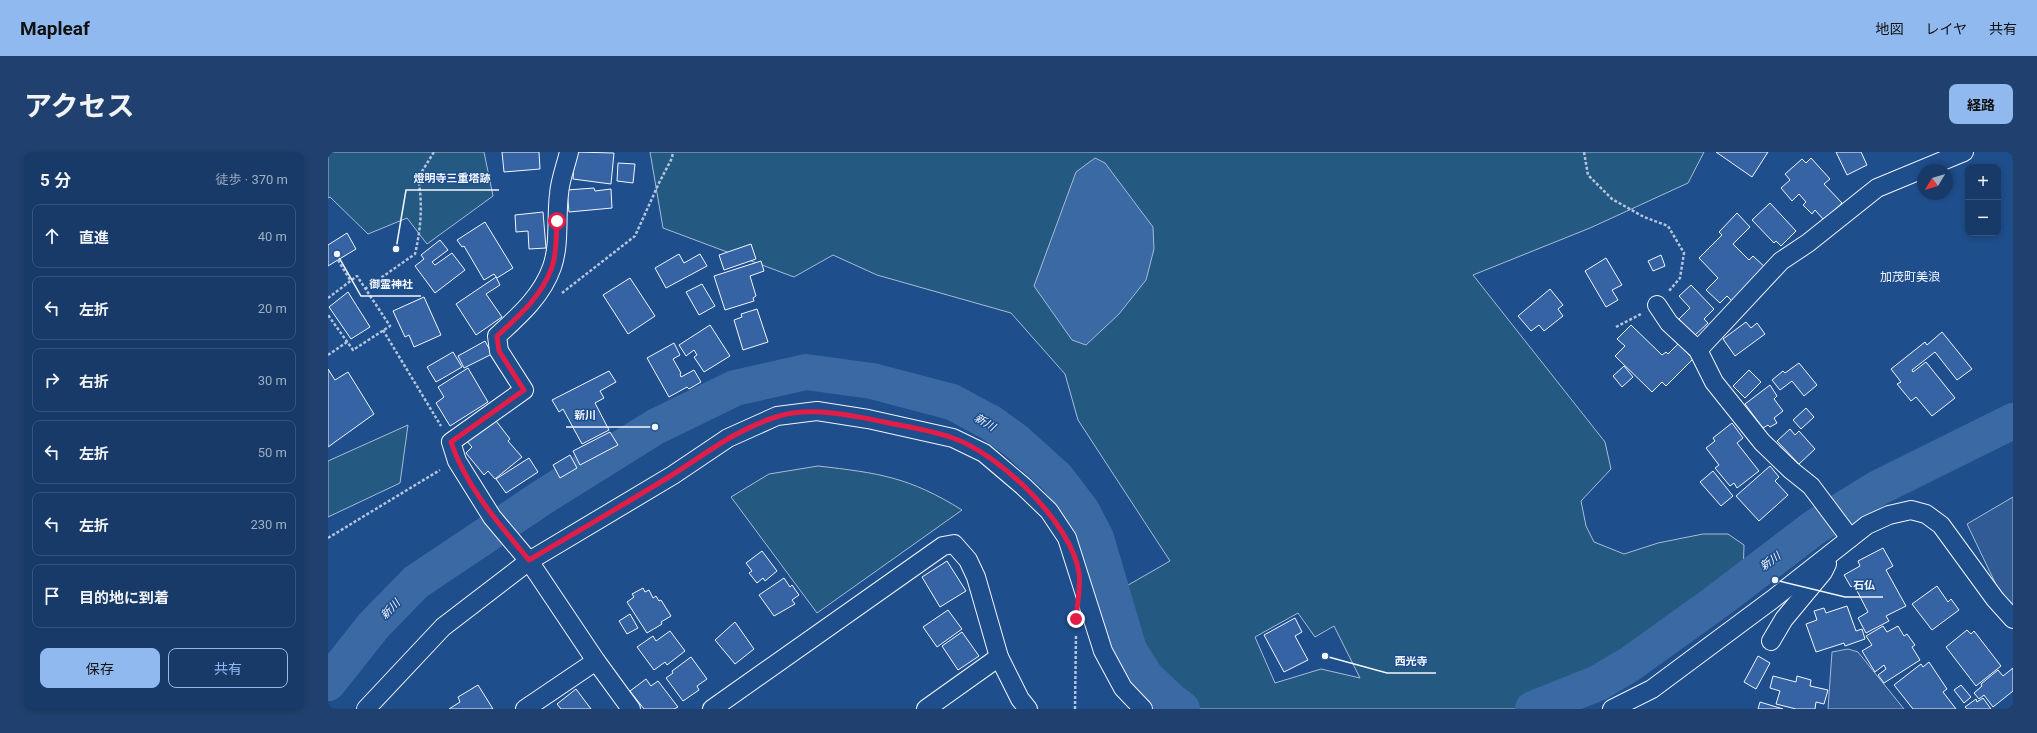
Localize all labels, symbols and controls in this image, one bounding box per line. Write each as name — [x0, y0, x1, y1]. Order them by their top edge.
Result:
text: Mapleaf — [20, 17, 90, 40]
text: 地図 — [1875, 21, 1903, 37]
text: レイヤ — [1925, 21, 1967, 37]
text: 共有 — [1989, 21, 2017, 37]
button: 経路 — [1949, 84, 2013, 124]
text: アクセス — [24, 90, 135, 123]
north arrow — [1917, 164, 1953, 200]
map controls — [1965, 164, 2001, 236]
button: + — [1965, 164, 2001, 200]
callout: 燈明寺三重塔跡 — [406, 167, 499, 190]
text: 5 分 — [40, 170, 71, 190]
text: 徒歩 · 370 m — [216, 172, 288, 187]
text: 燈明寺三重塔跡 — [414, 172, 491, 185]
button: − — [1965, 200, 2001, 236]
route start — [548, 212, 566, 230]
icon: ahead — [41, 225, 63, 247]
text: 直進 — [79, 229, 109, 247]
text: 40 m — [258, 229, 287, 244]
district label: 加茂町美浪 — [1880, 270, 1940, 284]
callout: 御霊神社 — [361, 273, 421, 296]
text: 御霊神社 — [369, 278, 413, 291]
icon: left — [41, 297, 63, 319]
text: 左折 — [79, 301, 109, 319]
text: 20 m — [258, 301, 287, 316]
icon: right — [41, 369, 63, 391]
text: 右折 — [79, 373, 109, 391]
text: 30 m — [258, 373, 287, 388]
callout: 新川 — [566, 404, 604, 427]
text: 新川 — [574, 409, 596, 422]
water label: 新川 — [972, 411, 998, 434]
icon: left — [41, 441, 63, 463]
text: 左折 — [79, 445, 109, 463]
text: 50 m — [258, 445, 287, 460]
icon: left — [41, 513, 63, 535]
text: 左折 — [79, 517, 109, 535]
text: 230 m — [250, 517, 287, 532]
water label: 新川 — [1758, 549, 1784, 573]
callout: 石仏 — [1845, 574, 1883, 597]
text: 石仏 — [1853, 579, 1875, 592]
icon: arrive — [41, 585, 63, 607]
text: 目的地に到着 — [79, 589, 169, 607]
water label: 新川 — [378, 596, 403, 622]
route end — [1067, 610, 1085, 628]
button: 保存 — [40, 648, 160, 688]
button: 共有 — [168, 648, 288, 688]
callout: 西光寺 — [1387, 650, 1436, 673]
text: 西光寺 — [1395, 655, 1428, 668]

